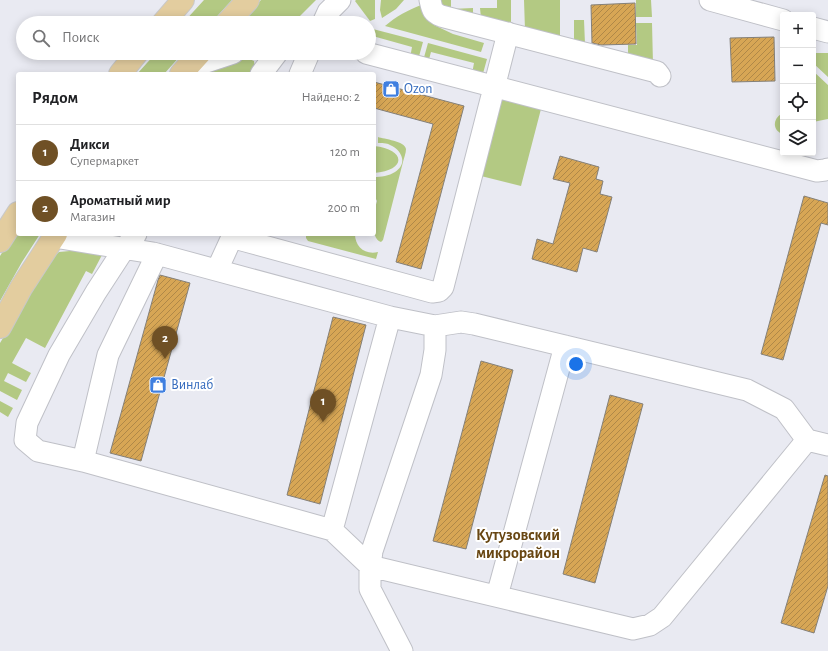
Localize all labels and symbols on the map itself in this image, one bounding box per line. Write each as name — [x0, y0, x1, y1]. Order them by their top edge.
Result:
shop icon: Ozon — [381, 79, 401, 99]
place label: Ozon — [404, 82, 432, 96]
pin: 2 — [152, 326, 178, 359]
your location — [566, 354, 586, 374]
shop icon: Винлаб — [148, 375, 168, 395]
place label: Винлаб — [171, 378, 213, 392]
pin: 1 — [310, 389, 336, 422]
district label: Кутузовский микрорайон — [476, 527, 560, 561]

